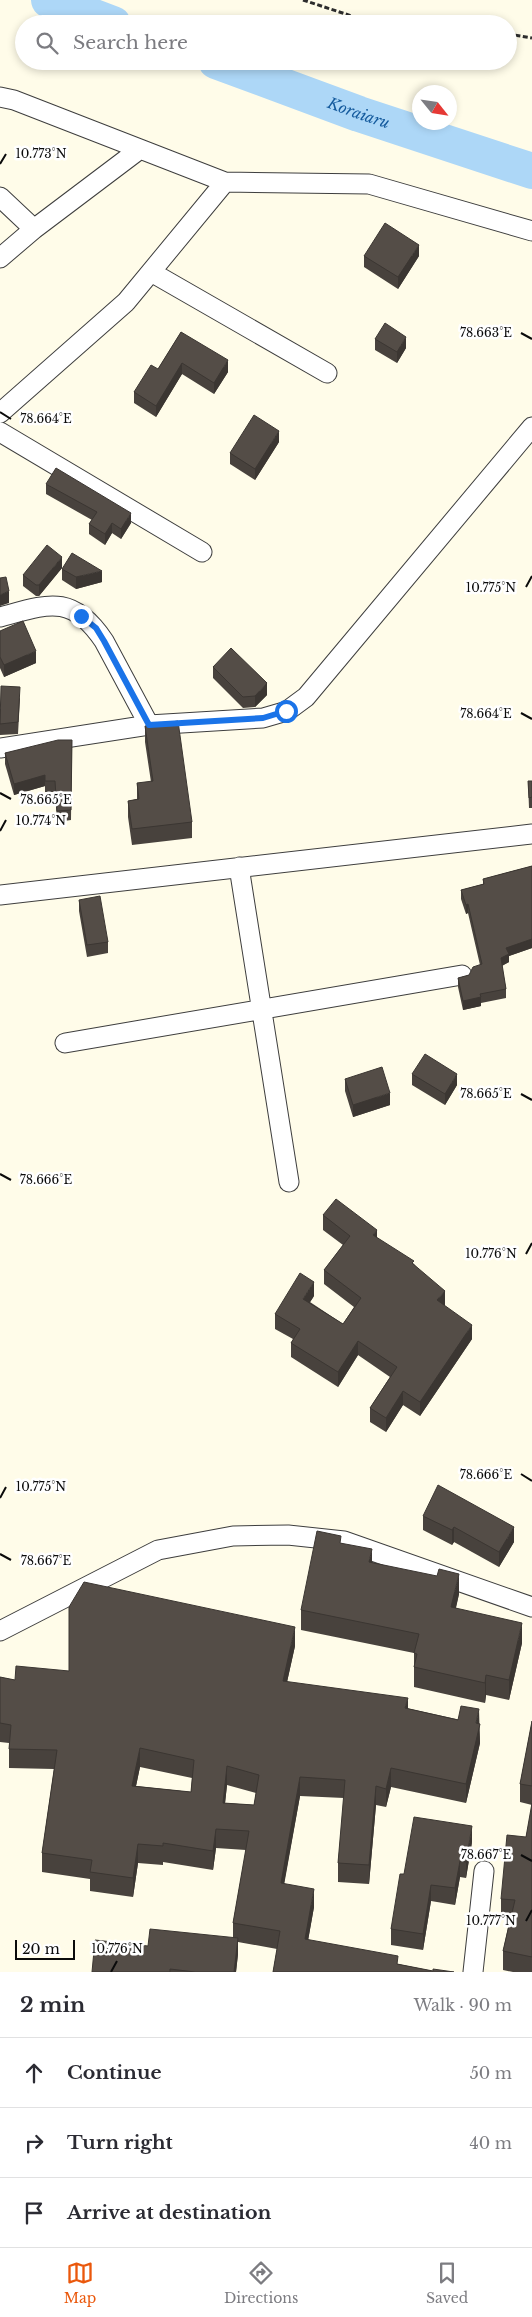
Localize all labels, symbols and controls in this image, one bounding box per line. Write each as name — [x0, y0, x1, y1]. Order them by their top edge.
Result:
search box — [15, 15, 517, 70]
icon: search — [33, 29, 61, 57]
text: Search here — [73, 31, 188, 54]
north arrow — [412, 85, 457, 130]
water label: Koraiaru — [324, 93, 392, 132]
text: 10.773°N — [15, 146, 67, 161]
text: 78.663°E — [460, 325, 512, 340]
text: 78.664°E — [20, 411, 72, 426]
text: 10.775°N — [466, 580, 516, 595]
route end — [70, 605, 93, 628]
route start — [275, 700, 298, 723]
text: 78.664°E — [460, 706, 512, 721]
text: 78.665°E — [20, 792, 72, 807]
text: 10.774°N — [16, 813, 66, 828]
text: 78.665°E — [460, 1086, 512, 1101]
text: 78.666°E — [20, 1172, 72, 1187]
text: 10.776°N — [465, 1246, 517, 1261]
text: 78.666°E — [460, 1467, 512, 1482]
text: 10.775°N — [16, 1479, 66, 1494]
text: 78.667°E — [21, 1553, 72, 1568]
text: 78.667°E — [461, 1847, 512, 1862]
text: 10.777°N — [466, 1913, 516, 1928]
scale bar — [15, 1937, 75, 1960]
text: 20 m — [22, 1940, 60, 1958]
text: 10.776°N — [91, 1941, 143, 1956]
text: 2 min — [20, 1992, 85, 2018]
text: Walk · 90 m — [414, 1995, 512, 2015]
icon: ahead — [20, 2059, 48, 2087]
text: Continue — [67, 2061, 162, 2084]
text: 50 m — [470, 2063, 512, 2083]
icon: right — [20, 2129, 48, 2157]
text: Turn right — [67, 2131, 173, 2154]
text: 40 m — [469, 2133, 512, 2153]
icon: arrive — [20, 2199, 48, 2227]
text: Arrive at destination — [67, 2201, 271, 2224]
tab: Map — [64, 2259, 96, 2307]
tab: Directions — [224, 2259, 298, 2307]
tab: Saved — [426, 2259, 468, 2307]

